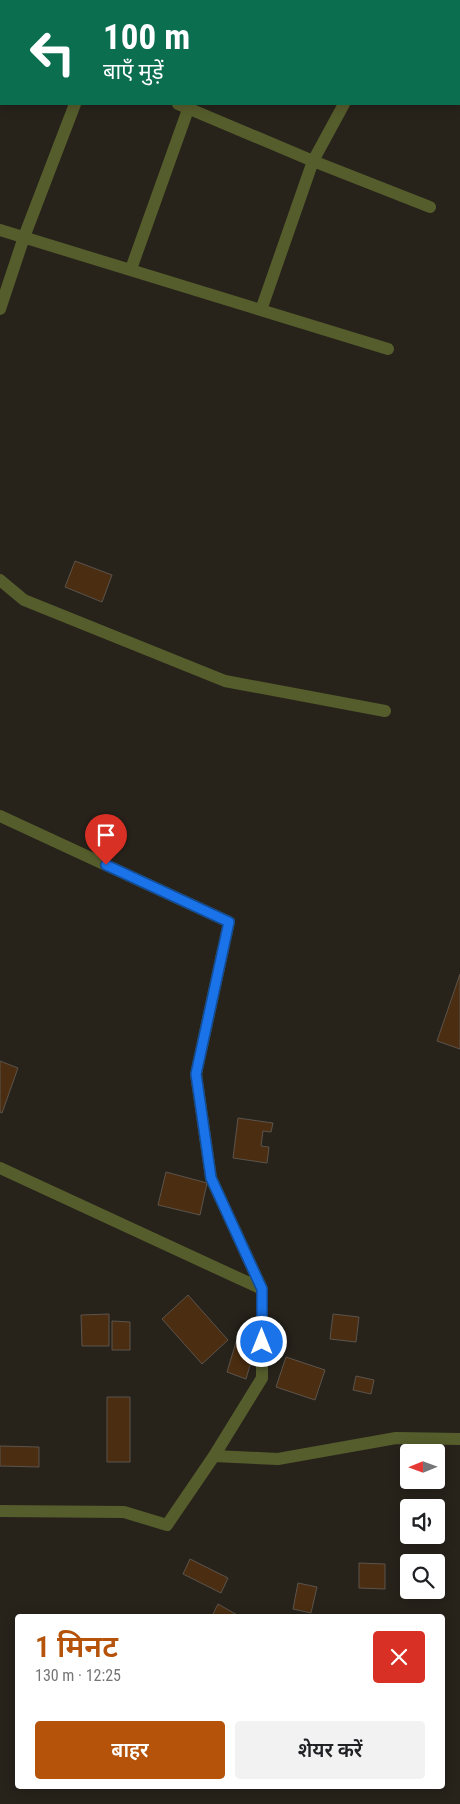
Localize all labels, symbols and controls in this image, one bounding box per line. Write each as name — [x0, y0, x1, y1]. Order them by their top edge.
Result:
text: 100 m — [103, 17, 190, 58]
icon: left — [20, 20, 85, 85]
text: बाएँ मुड़ें — [103, 59, 163, 84]
pin — [85, 814, 127, 865]
icon: arrive — [92, 821, 120, 849]
position arrow — [235, 1315, 287, 1367]
north arrow — [400, 1444, 445, 1489]
map controls — [400, 1444, 445, 1599]
button: sound — [400, 1499, 445, 1544]
button: search — [400, 1554, 445, 1599]
text: 1 मिनट — [35, 1629, 118, 1664]
button: close — [373, 1631, 425, 1683]
text: 130 m · 12:25 — [35, 1666, 121, 1685]
button: बाहर — [35, 1721, 225, 1779]
button: शेयर करें — [235, 1721, 425, 1779]

